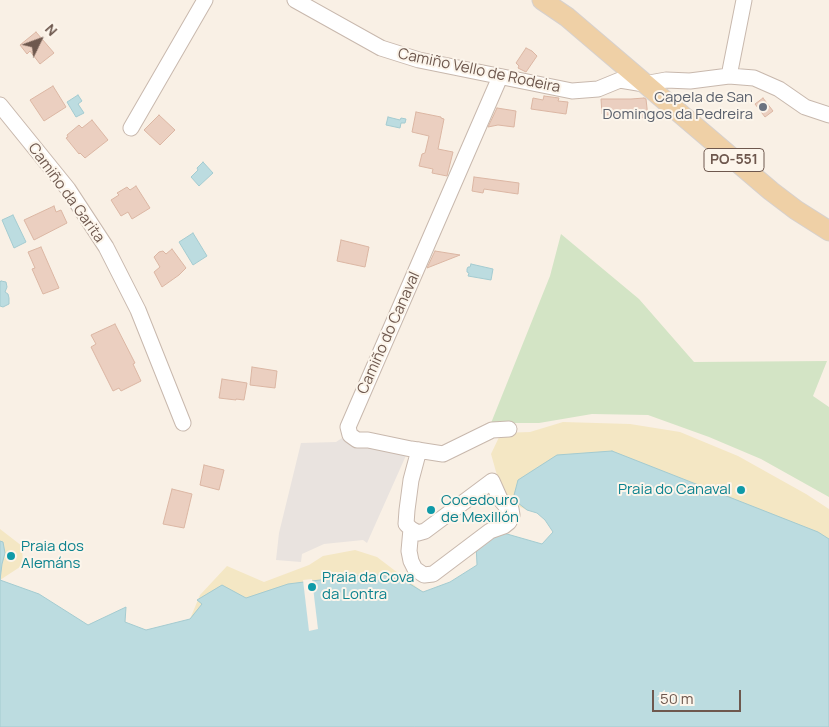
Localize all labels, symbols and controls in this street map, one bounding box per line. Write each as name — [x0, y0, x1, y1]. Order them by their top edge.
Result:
north arrow — [15, 15, 65, 65]
text: N — [41, 20, 62, 40]
street label: Camiño Vello de Rodeira — [396, 45, 562, 97]
place label: Capela de San Domingos da Pedreira — [603, 89, 753, 124]
marker: Capela de San Domingos da Pedreira — [757, 101, 769, 113]
street label: Camiño da Garita — [24, 140, 108, 246]
road number: PO-551 — [704, 148, 764, 172]
street label: Camiño do Canaval — [354, 269, 424, 397]
place label: Praia do Canaval — [618, 481, 731, 499]
marker: Praia do Canaval — [735, 484, 747, 496]
place label: Cocedouro de Mexillón — [441, 492, 519, 527]
marker: Cocedouro de Mexillón — [425, 504, 437, 516]
place label: Praia dos Alemáns — [21, 538, 84, 573]
marker: Praia dos Alemáns — [5, 550, 17, 562]
place label: Praia da Cova da Lontra — [322, 569, 414, 604]
marker: Praia da Cova da Lontra — [306, 581, 318, 593]
scale bar — [654, 680, 743, 712]
text: 50 m — [660, 688, 694, 709]

